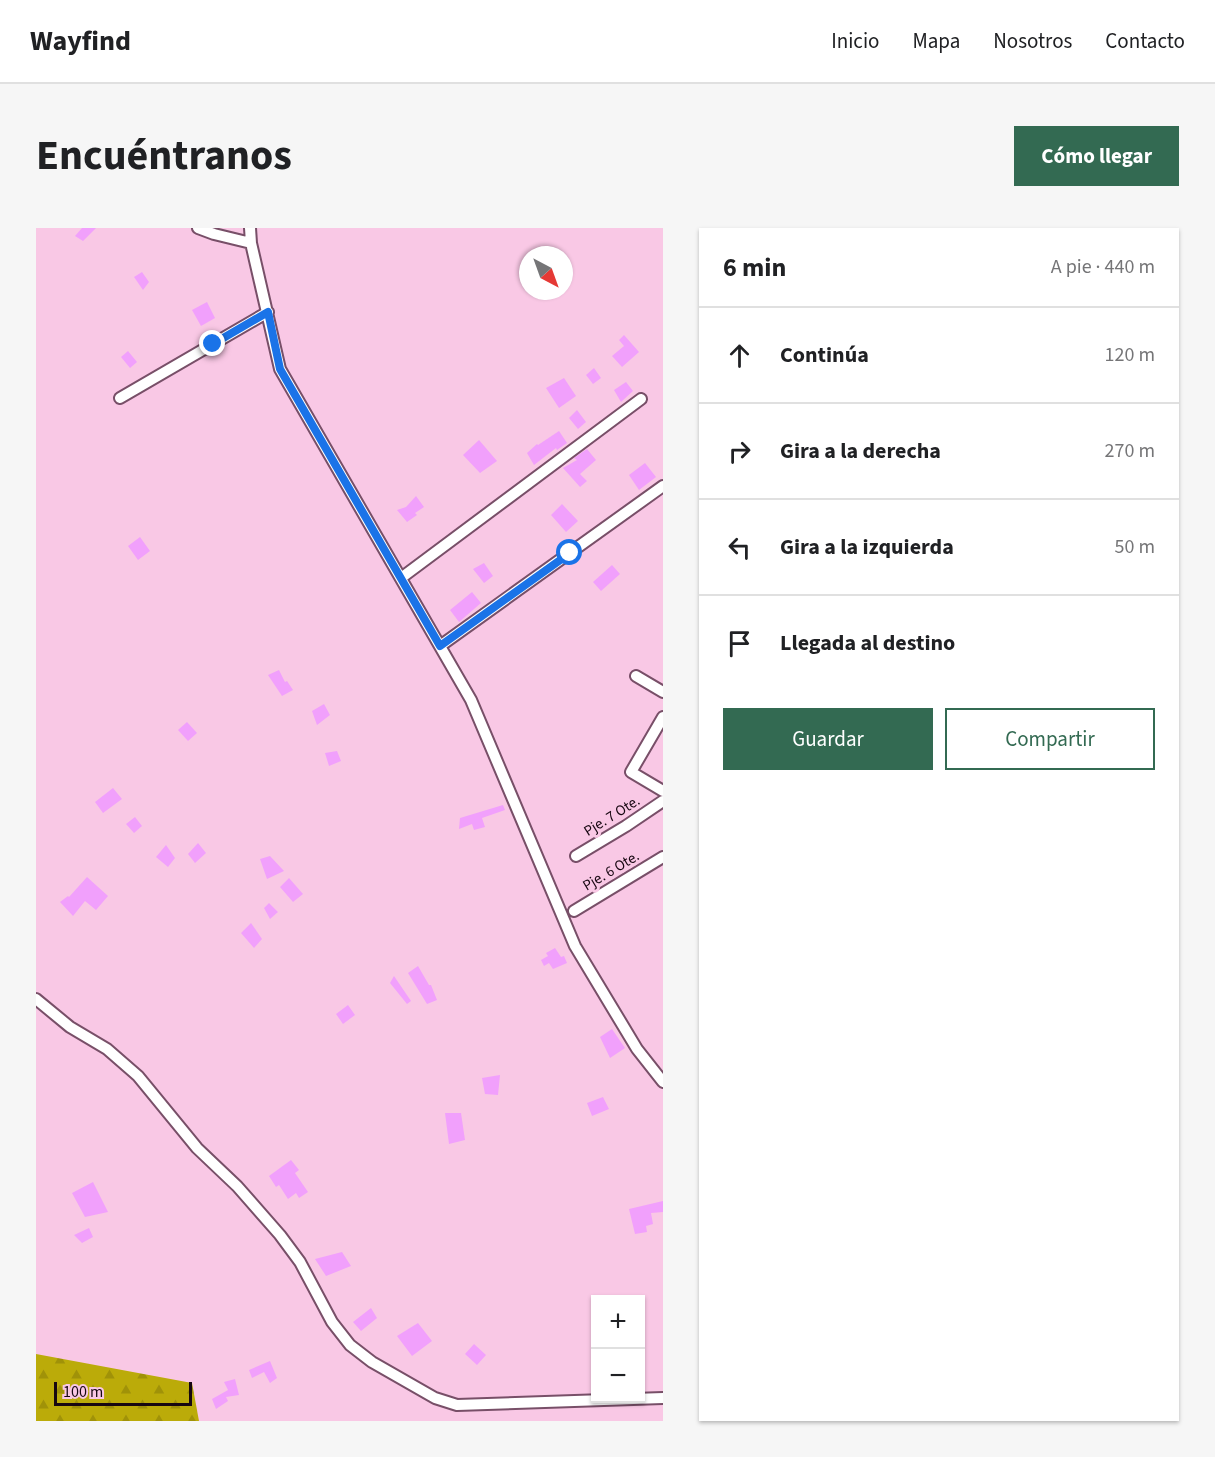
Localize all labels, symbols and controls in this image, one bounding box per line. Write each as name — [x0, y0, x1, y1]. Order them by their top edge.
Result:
text: Wayfind — [30, 21, 131, 61]
text: Inicio — [831, 26, 879, 56]
text: Mapa — [912, 26, 960, 56]
text: Nosotros — [993, 26, 1072, 56]
text: Contacto — [1105, 26, 1185, 56]
text: Encuéntranos — [36, 126, 292, 186]
button: Cómo llegar — [1014, 126, 1179, 186]
north arrow — [519, 246, 573, 300]
text: 6 min — [723, 249, 786, 286]
text: A pie · 440 m — [1051, 253, 1155, 281]
route end — [199, 330, 225, 356]
icon: ahead — [723, 339, 756, 372]
text: Continúa — [780, 339, 869, 371]
text: 120 m — [1105, 341, 1155, 369]
icon: right — [723, 435, 756, 468]
text: Gira a la derecha — [780, 435, 941, 467]
text: 270 m — [1105, 437, 1155, 465]
icon: left — [723, 531, 756, 564]
text: Gira a la izquierda — [780, 531, 954, 563]
text: 50 m — [1115, 533, 1155, 561]
route start — [556, 539, 582, 565]
icon: arrive — [723, 627, 756, 660]
text: Llegada al destino — [780, 627, 955, 659]
button: Guardar — [723, 708, 933, 770]
button: Compartir — [945, 708, 1155, 770]
street label: Pje. 7 Ote. — [580, 790, 644, 842]
street label: Pje. 6 Ote. — [579, 846, 643, 896]
map controls — [591, 1295, 645, 1403]
button: + — [591, 1295, 645, 1349]
button: − — [591, 1349, 645, 1403]
scale bar — [54, 1379, 192, 1406]
text: 100 m — [63, 1381, 103, 1403]

